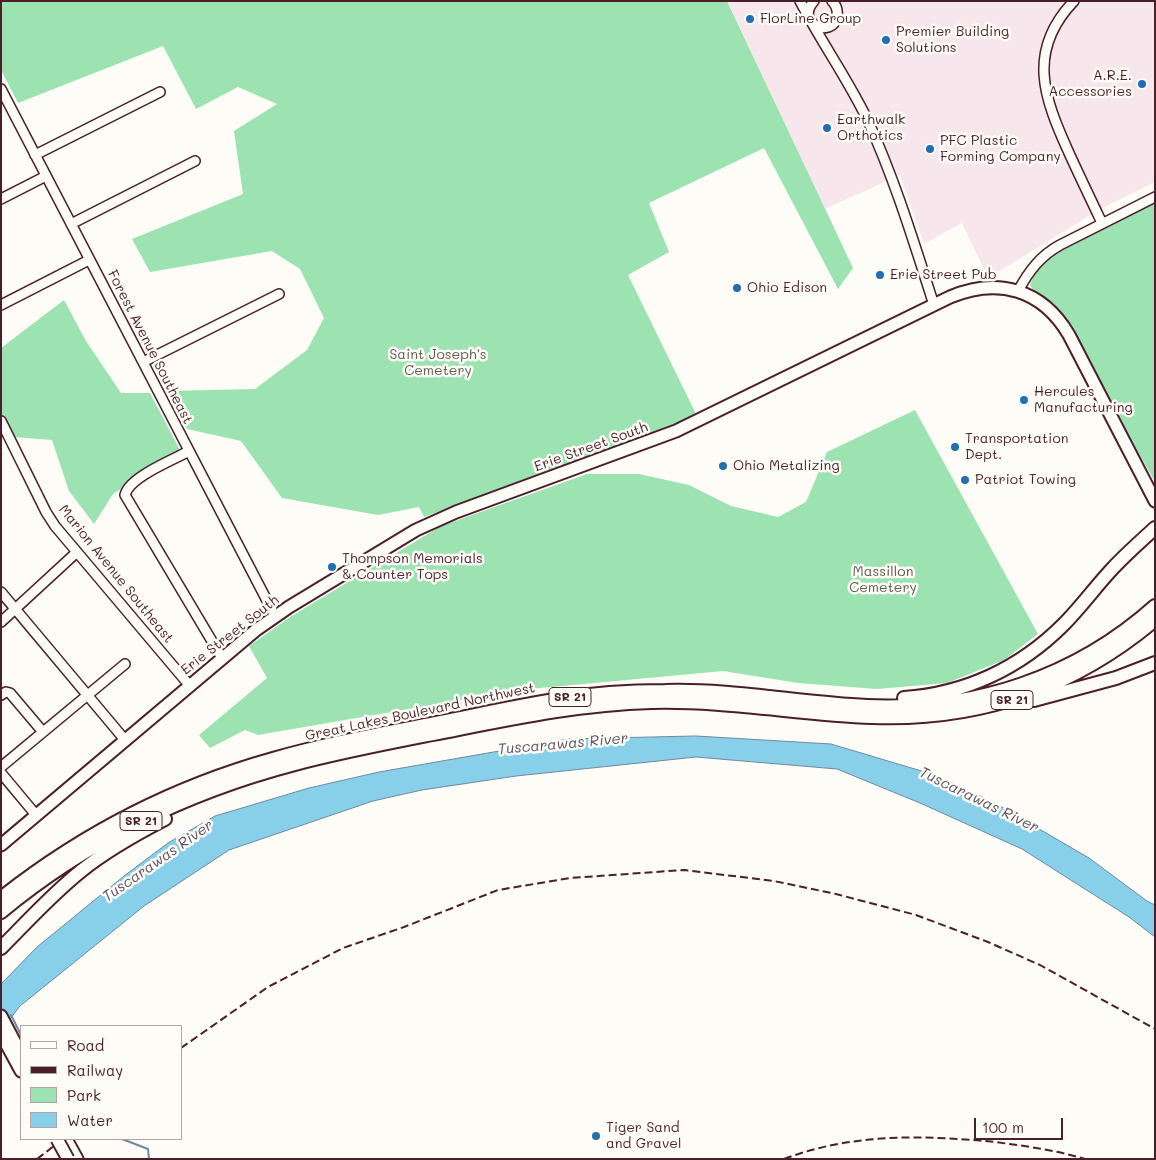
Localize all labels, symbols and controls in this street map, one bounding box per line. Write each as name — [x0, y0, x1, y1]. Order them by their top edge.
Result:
place label: FlorLine Group — [760, 11, 861, 27]
marker: FlorLine Group — [744, 13, 756, 25]
place label: Premier Building Solutions — [896, 24, 1009, 56]
marker: Premier Building Solutions — [880, 34, 892, 46]
place label: A.R.E. Accessories — [1048, 68, 1132, 100]
marker: A.R.E. Accessories — [1136, 78, 1148, 90]
place label: Earthwalk Orthotics — [837, 112, 905, 144]
marker: Earthwalk Orthotics — [821, 122, 833, 134]
place label: PFC Plastic Forming Company — [940, 133, 1061, 166]
marker: PFC Plastic Forming Company — [924, 143, 936, 155]
street label: Forest Avenue Southeast — [104, 267, 196, 427]
place label: Erie Street Pub — [890, 267, 997, 283]
marker: Erie Street Pub — [874, 269, 886, 281]
place label: Ohio Edison — [747, 280, 827, 296]
marker: Ohio Edison — [731, 282, 743, 294]
park label: Saint Joseph's Cemetery — [389, 347, 487, 380]
place label: Hercules Manufacturing — [1034, 384, 1133, 417]
marker: Hercules Manufacturing — [1018, 394, 1030, 406]
street label: Erie Street South — [532, 419, 650, 475]
place label: Transportation Dept. — [965, 431, 1068, 464]
marker: Transportation Dept. — [949, 441, 961, 453]
place label: Ohio Metalizing — [733, 458, 839, 474]
marker: Ohio Metalizing — [717, 460, 729, 472]
place label: Patriot Towing — [975, 472, 1076, 488]
marker: Patriot Towing — [959, 474, 971, 486]
street label: Marion Avenue Southeast — [55, 502, 177, 646]
place label: Thompson Memorials & Counter Tops — [342, 551, 483, 584]
marker: Thompson Memorials & Counter Tops — [326, 561, 338, 573]
park label: Massillon Cemetery — [849, 564, 917, 596]
street label: Erie Street South — [178, 592, 282, 678]
street label: Great Lakes Boulevard Northwest — [304, 679, 536, 745]
road number: SR 21 — [549, 688, 591, 706]
road number: SR 21 — [991, 690, 1033, 710]
water label: Tuscarawas River — [497, 729, 629, 759]
water label: Tuscarawas River — [916, 763, 1042, 837]
road number: SR 21 — [120, 811, 162, 830]
water label: Tuscarawas River — [99, 816, 217, 906]
legend — [20, 1025, 182, 1140]
text: Road — [67, 1035, 104, 1055]
text: Railway — [67, 1060, 123, 1080]
text: Park — [67, 1085, 101, 1105]
scale bar — [976, 1108, 1065, 1140]
text: Water — [67, 1110, 113, 1130]
text: 100 m — [982, 1117, 1024, 1137]
place label: Tiger Sand and Gravel — [606, 1120, 682, 1152]
marker: Tiger Sand and Gravel — [590, 1130, 602, 1142]

